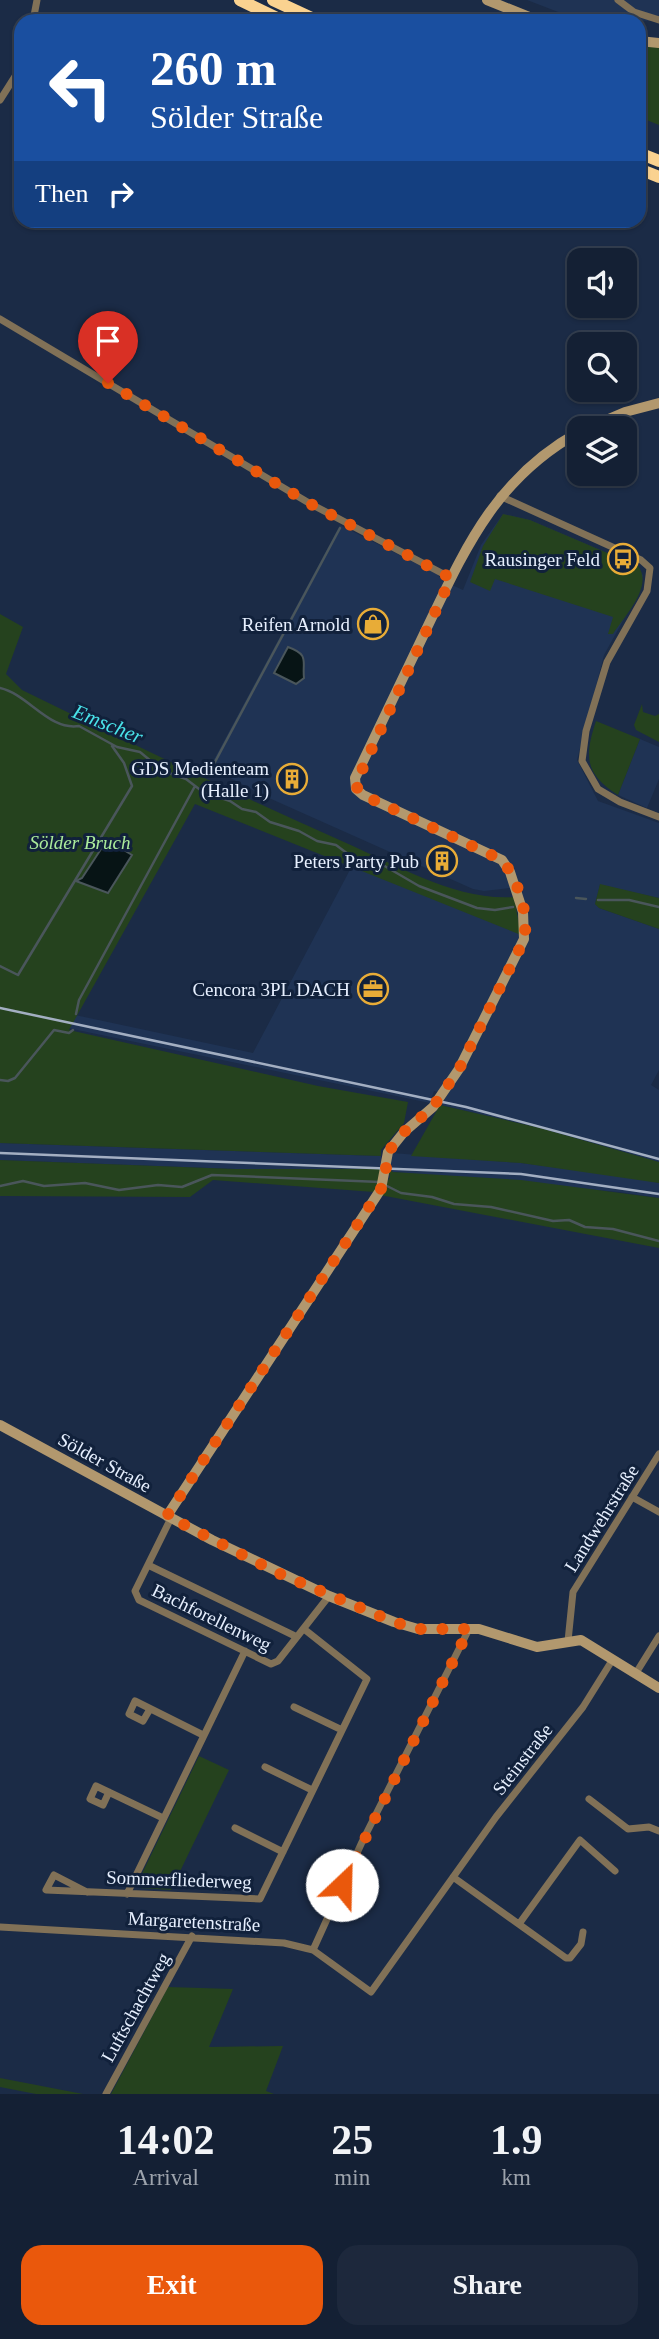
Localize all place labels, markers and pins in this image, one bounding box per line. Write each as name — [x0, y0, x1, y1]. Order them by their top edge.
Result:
pin — [78, 311, 138, 383]
bus stop icon: Rausinger Feld — [606, 542, 640, 576]
place label: Rausinger Feld — [484, 549, 600, 570]
shop icon: Reifen Arnold — [356, 607, 390, 641]
place label: Reifen Arnold — [242, 614, 350, 635]
place label: GDS Medienteam (Halle 1) — [131, 758, 269, 802]
building icon: GDS Medienteam (Halle 1) — [275, 762, 309, 796]
building icon: Peters Party Pub — [425, 844, 459, 878]
place label: Peters Party Pub — [293, 851, 419, 872]
office icon: Cencora 3PL DACH — [356, 972, 390, 1006]
place label: Cencora 3PL DACH — [192, 979, 350, 1000]

